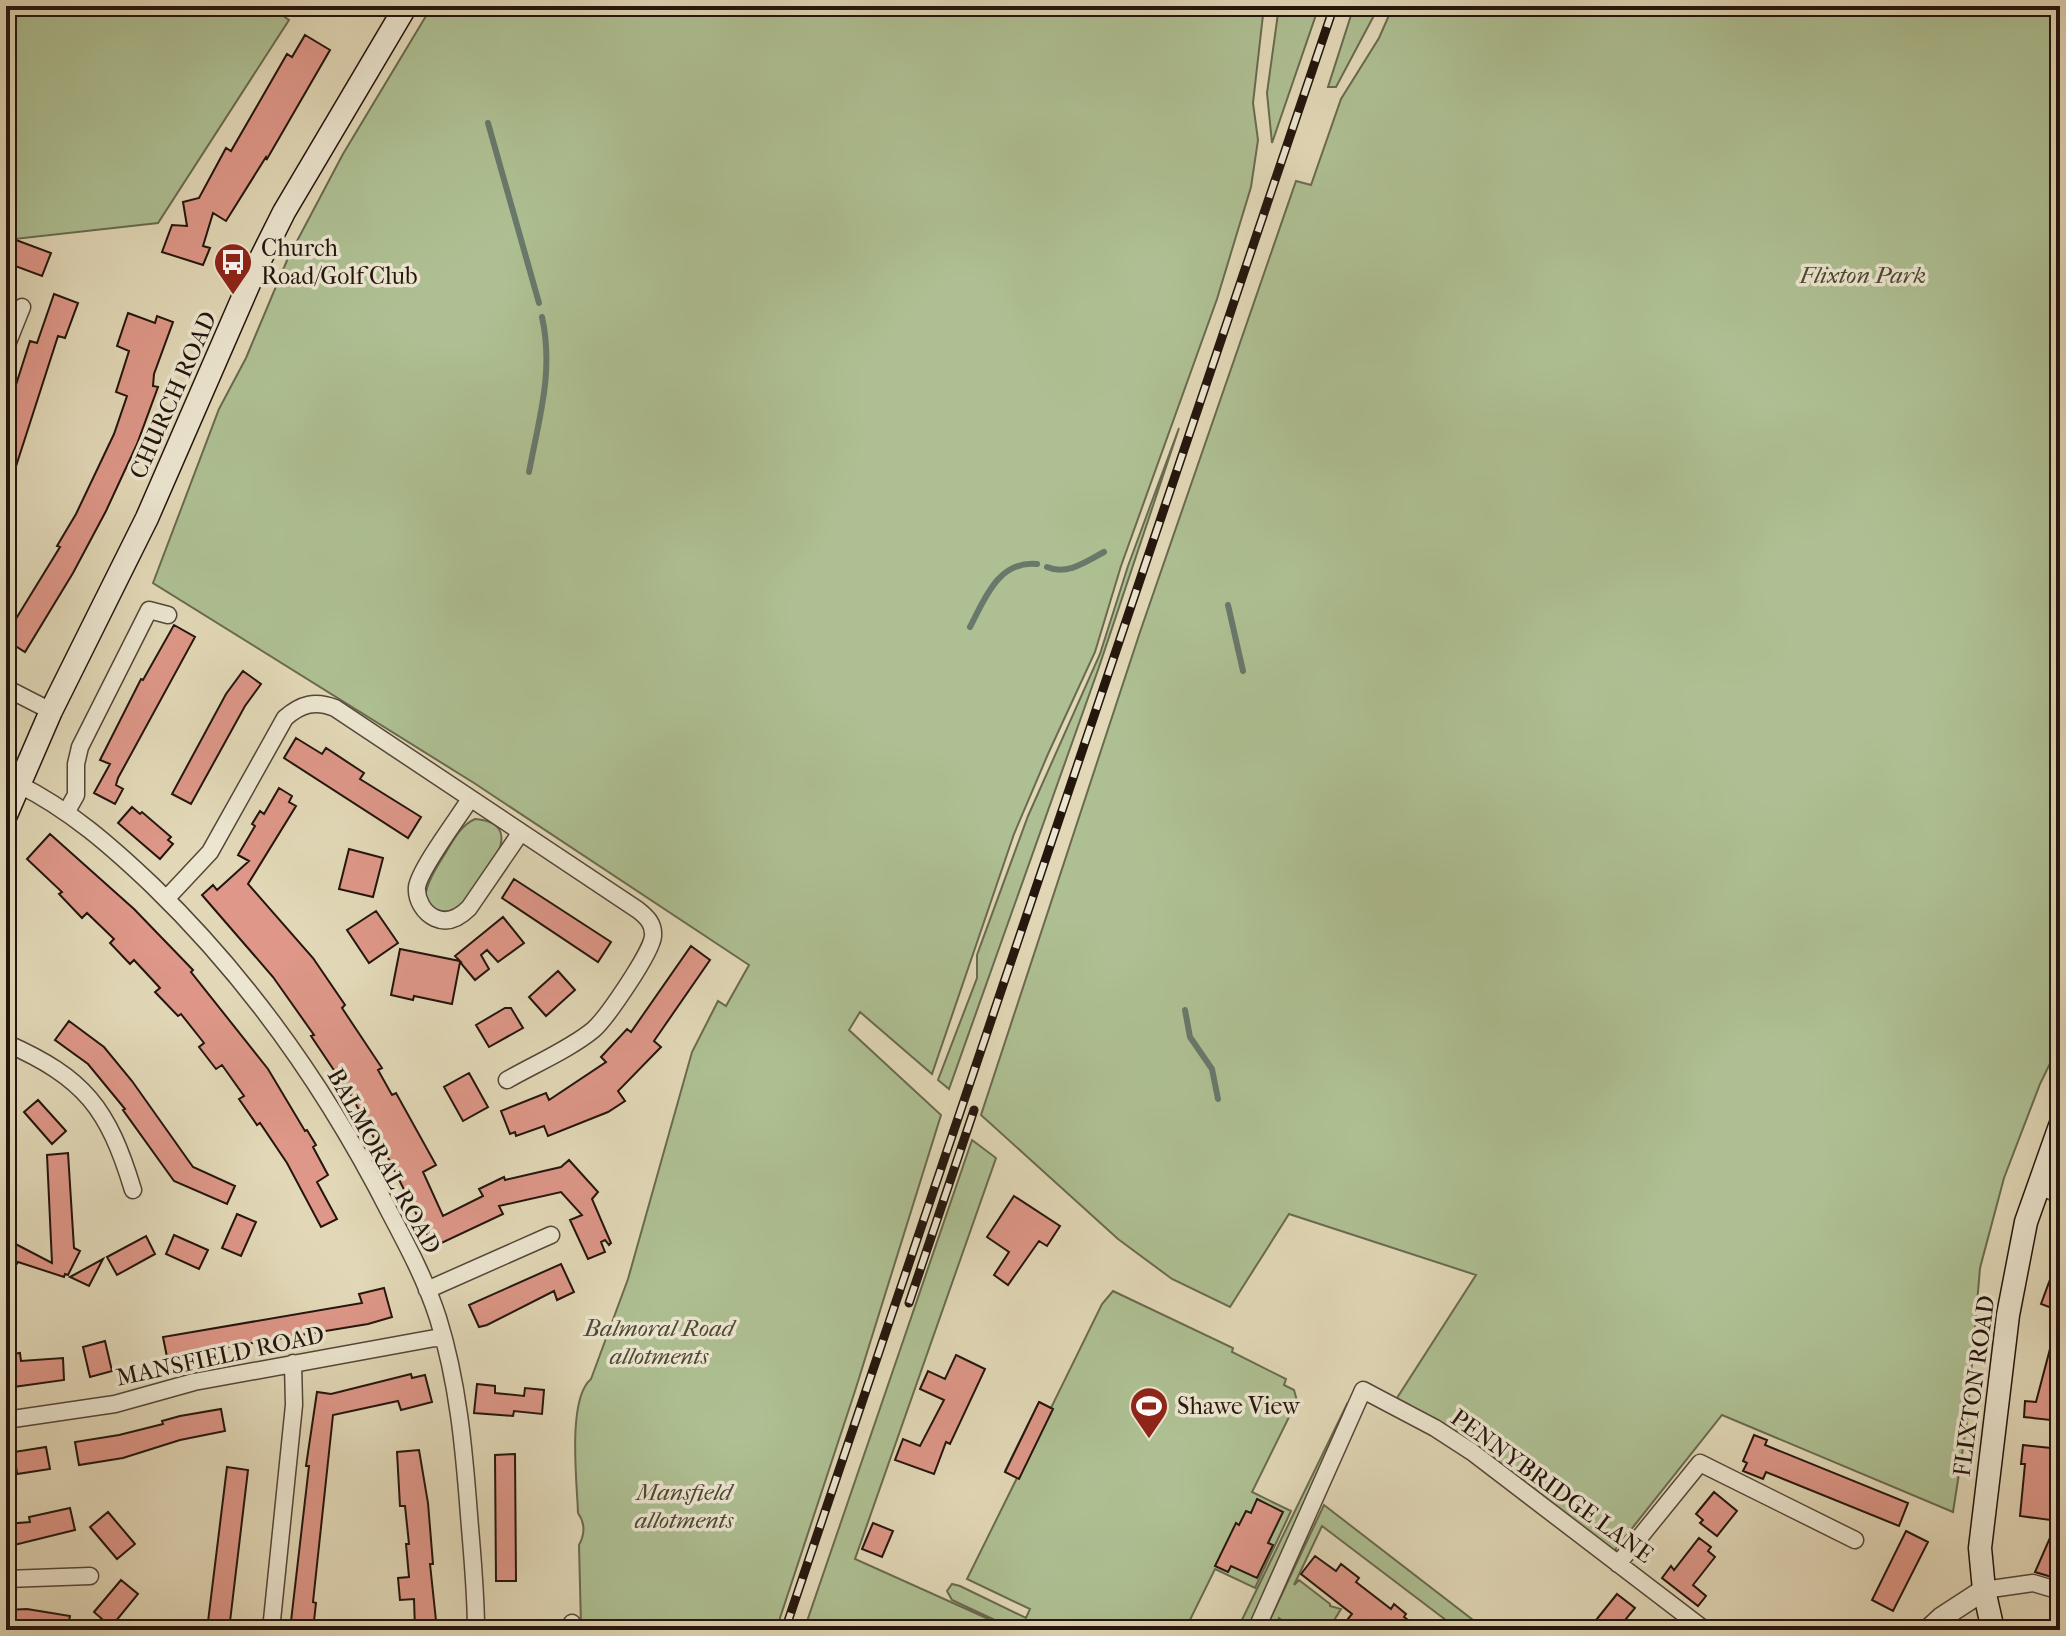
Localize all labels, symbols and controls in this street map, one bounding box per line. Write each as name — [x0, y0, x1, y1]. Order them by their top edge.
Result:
place label: Church Road/Golf Club — [261, 234, 418, 290]
bus stop icon: Church Road/Golf Club — [212, 241, 254, 296]
park label: Flixton Park — [1799, 261, 1926, 289]
street label: CHURCH ROAD — [124, 307, 222, 483]
street label: BALMORAL ROAD — [321, 1063, 447, 1259]
street label: FLIXTON ROAD — [1947, 1294, 2001, 1478]
park label: Balmoral Road allotments — [582, 1314, 737, 1370]
street label: MANSFIELD ROAD — [113, 1320, 327, 1392]
sports icon: Shawe View — [1128, 1385, 1170, 1440]
place label: Shawe View — [1177, 1392, 1301, 1420]
street label: PENNYBRIDGE LANE — [1445, 1403, 1659, 1569]
park label: Mansfield allotments — [634, 1478, 735, 1534]

